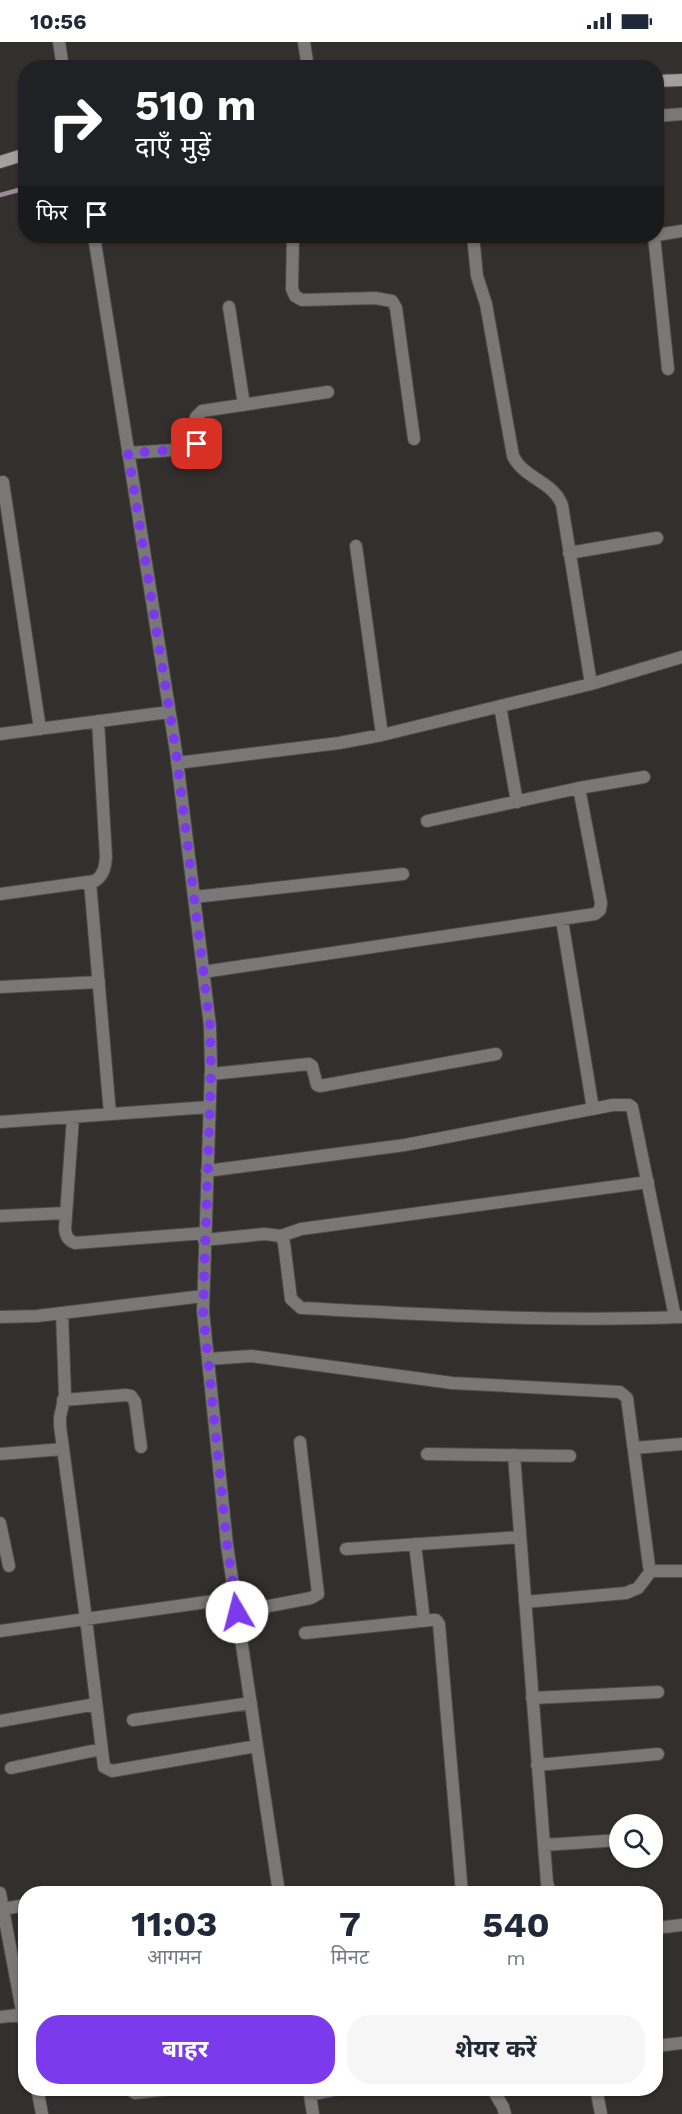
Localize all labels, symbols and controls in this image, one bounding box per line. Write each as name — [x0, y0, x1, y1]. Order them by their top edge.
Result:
text: 10:56 — [30, 9, 87, 34]
text: 510 m — [135, 81, 256, 130]
icon: right — [36, 84, 114, 162]
text: दाएँ मुड़ें — [135, 131, 211, 163]
icon: arrive — [80, 198, 113, 231]
text: फिर — [36, 200, 68, 225]
pin — [171, 418, 222, 469]
icon: arrive — [180, 427, 213, 460]
position arrow — [205, 1580, 269, 1644]
map controls — [609, 1814, 663, 1868]
button: search — [609, 1814, 663, 1868]
text: 11:03 — [131, 1903, 217, 1945]
text: 7 — [339, 1903, 361, 1945]
text: 540 — [482, 1904, 550, 1946]
text: आगमन — [147, 1945, 202, 1969]
text: मिनट — [331, 1945, 369, 1969]
text: m — [506, 1946, 526, 1970]
button: बाहर — [36, 2015, 335, 2084]
button: शेयर करें — [347, 2015, 645, 2084]

